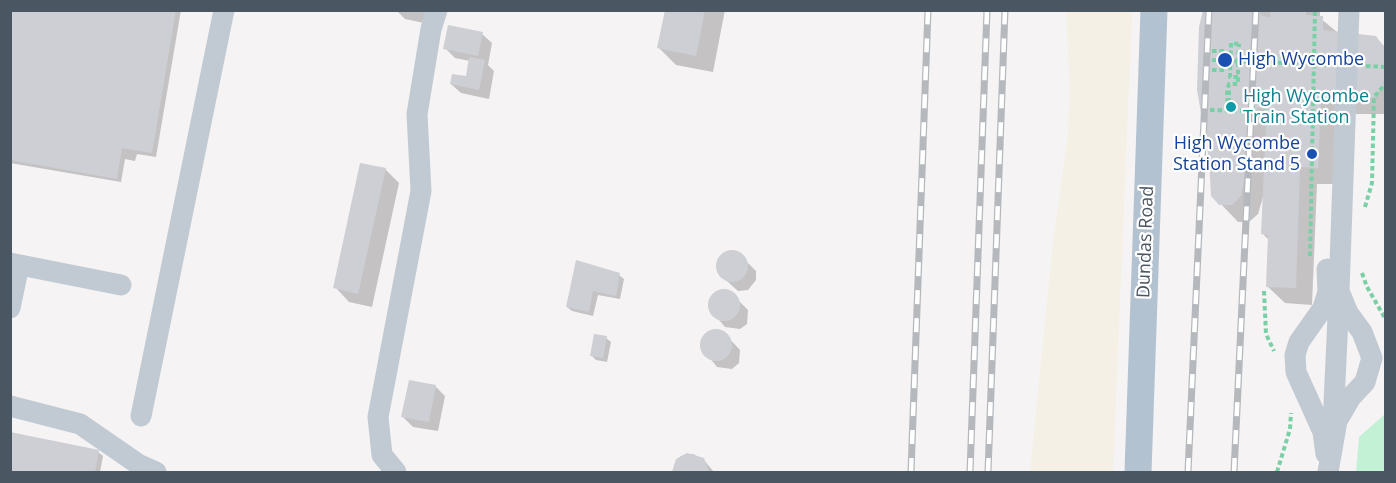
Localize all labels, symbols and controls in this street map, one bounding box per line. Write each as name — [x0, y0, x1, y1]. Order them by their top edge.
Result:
place label: High Wycombe — [1238, 49, 1364, 71]
marker: High Wycombe — [1216, 51, 1234, 69]
place label: High Wycombe Train Station — [1243, 86, 1369, 128]
marker: High Wycombe Train Station — [1224, 100, 1238, 114]
place label: High Wycombe Station Stand 5 — [1173, 133, 1300, 176]
marker: High Wycombe Station Stand 5 — [1305, 147, 1319, 161]
street label: Dundas Road — [1133, 185, 1159, 299]

